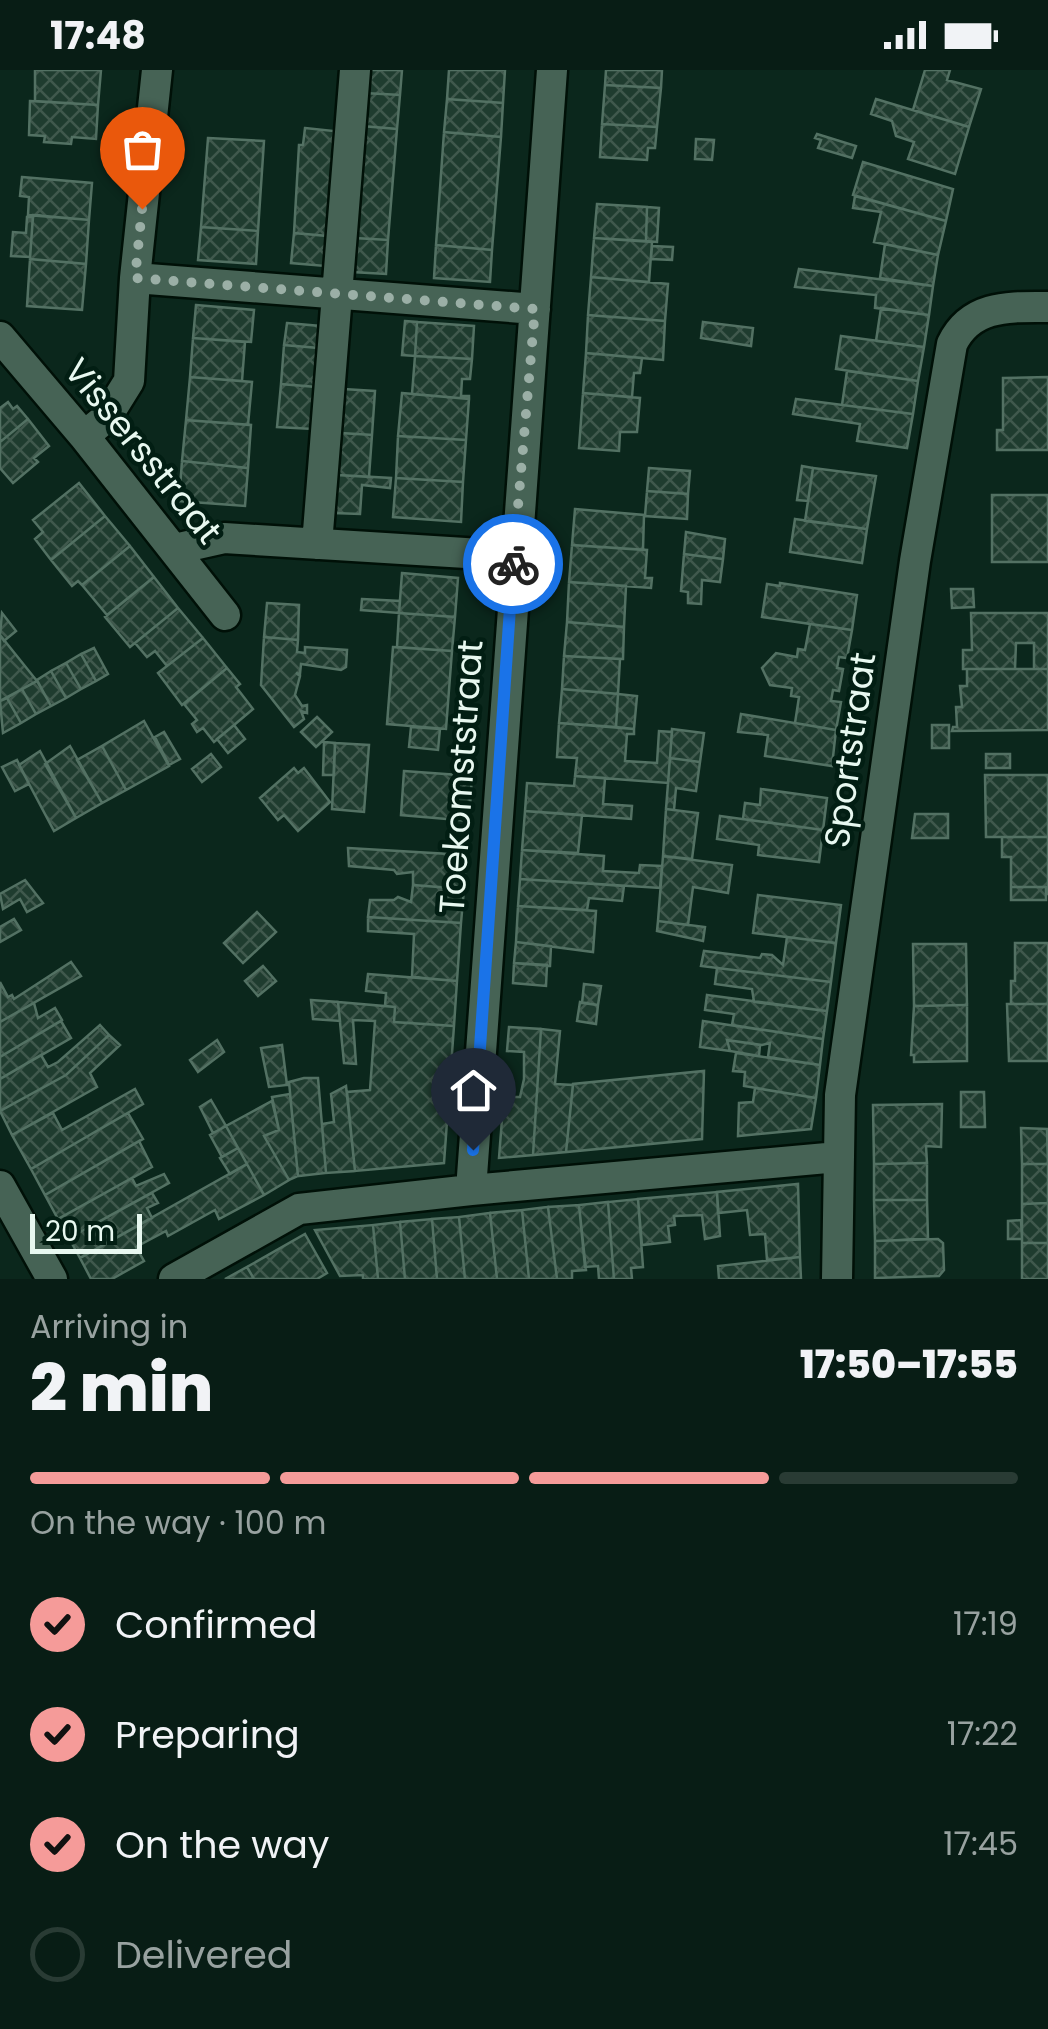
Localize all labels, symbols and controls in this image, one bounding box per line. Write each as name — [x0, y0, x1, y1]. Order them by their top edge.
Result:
text: 17:48 — [50, 9, 146, 62]
pin — [100, 107, 185, 210]
icon: bag — [115, 122, 170, 177]
street label: Vissersstraat — [53, 347, 234, 554]
courier — [463, 514, 563, 614]
icon: bike — [486, 537, 541, 592]
street label: Toekomststraat — [426, 638, 495, 916]
street label: Sportstraat — [812, 649, 887, 851]
pin — [431, 1048, 516, 1151]
icon: home — [446, 1063, 501, 1118]
scale bar — [30, 1209, 142, 1254]
text: 20 m — [45, 1212, 115, 1251]
text: Arriving in — [30, 1304, 188, 1349]
text: 17:50–17:55 — [800, 1338, 1018, 1391]
text: 2 min — [30, 1343, 213, 1434]
text: On the way · 100 m — [30, 1500, 326, 1545]
icon: check — [30, 1597, 85, 1652]
text: Confirmed — [115, 1598, 317, 1651]
text: 17:19 — [953, 1601, 1018, 1646]
icon: check — [30, 1707, 85, 1762]
text: Preparing — [115, 1708, 300, 1761]
text: 17:22 — [947, 1711, 1018, 1756]
icon: check — [30, 1817, 85, 1872]
text: On the way — [115, 1818, 329, 1871]
text: 17:45 — [943, 1821, 1018, 1866]
text: Delivered — [115, 1928, 292, 1981]

